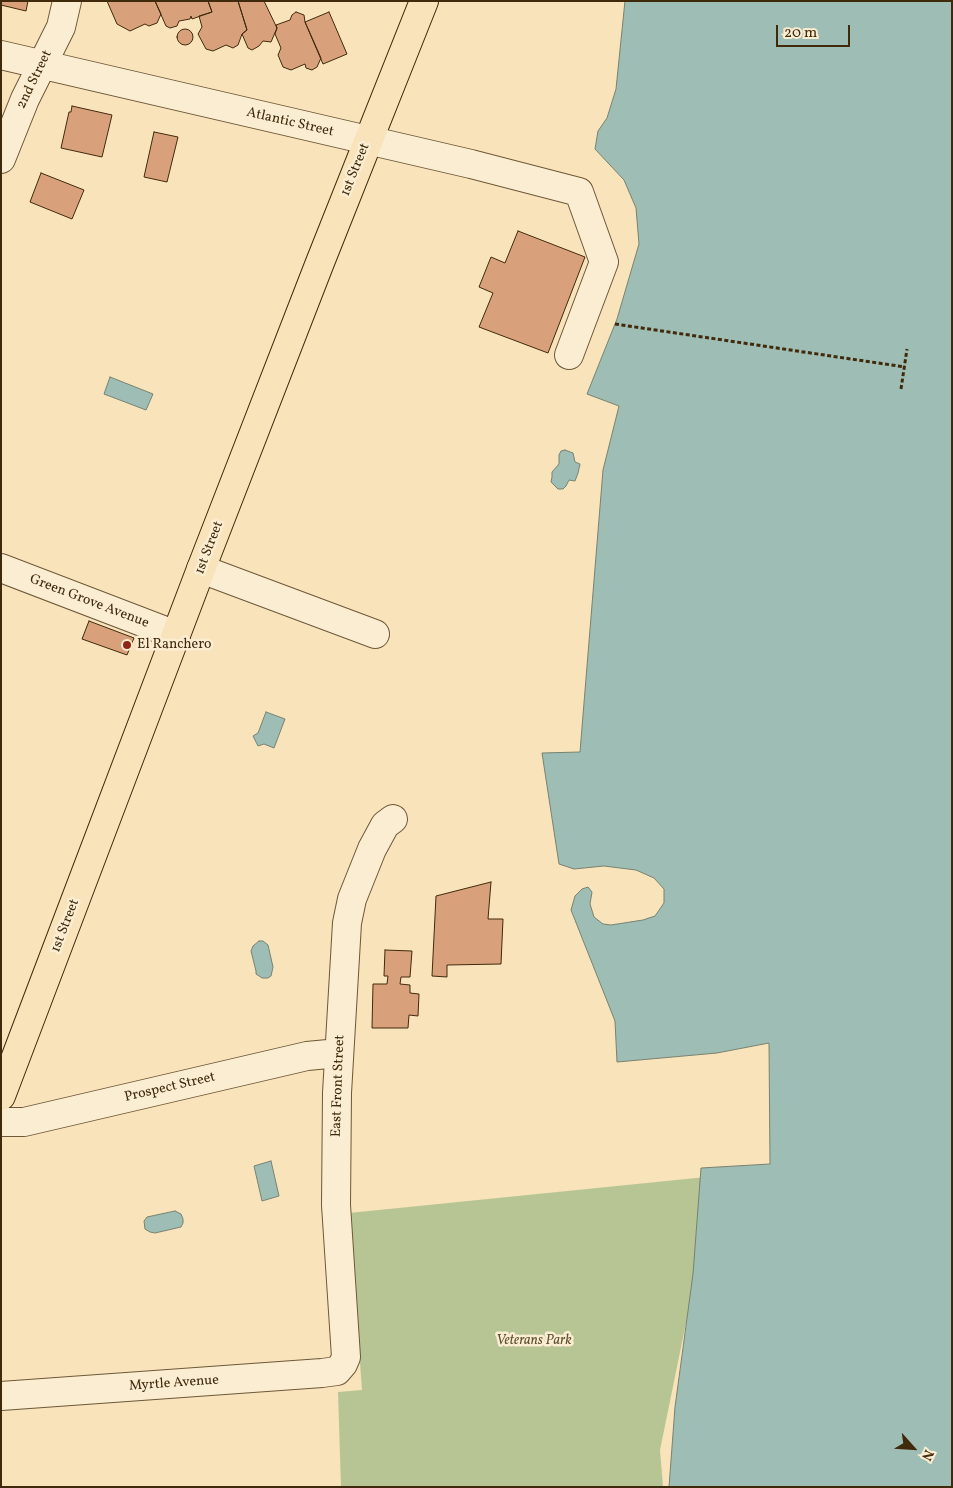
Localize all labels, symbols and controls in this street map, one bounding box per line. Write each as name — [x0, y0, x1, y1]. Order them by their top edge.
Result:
scale bar — [778, 15, 852, 47]
text: 20 m — [784, 23, 817, 44]
street label: 2nd Street — [14, 48, 56, 112]
street label: Atlantic Street — [245, 105, 335, 141]
street label: 1st Street — [338, 141, 374, 199]
street label: 1st Street — [192, 519, 228, 577]
street label: Green Grove Avenue — [27, 572, 151, 632]
place label: El Ranchero — [137, 637, 212, 653]
marker: El Ranchero — [121, 639, 133, 651]
street label: 1st Street — [48, 897, 84, 955]
street label: East Front Street — [329, 1034, 349, 1138]
street label: Prospect Street — [123, 1069, 217, 1107]
park label: Veterans Park — [496, 1333, 572, 1349]
street label: Myrtle Avenue — [128, 1372, 220, 1396]
north arrow — [888, 1423, 938, 1473]
text: N — [916, 1446, 938, 1464]

